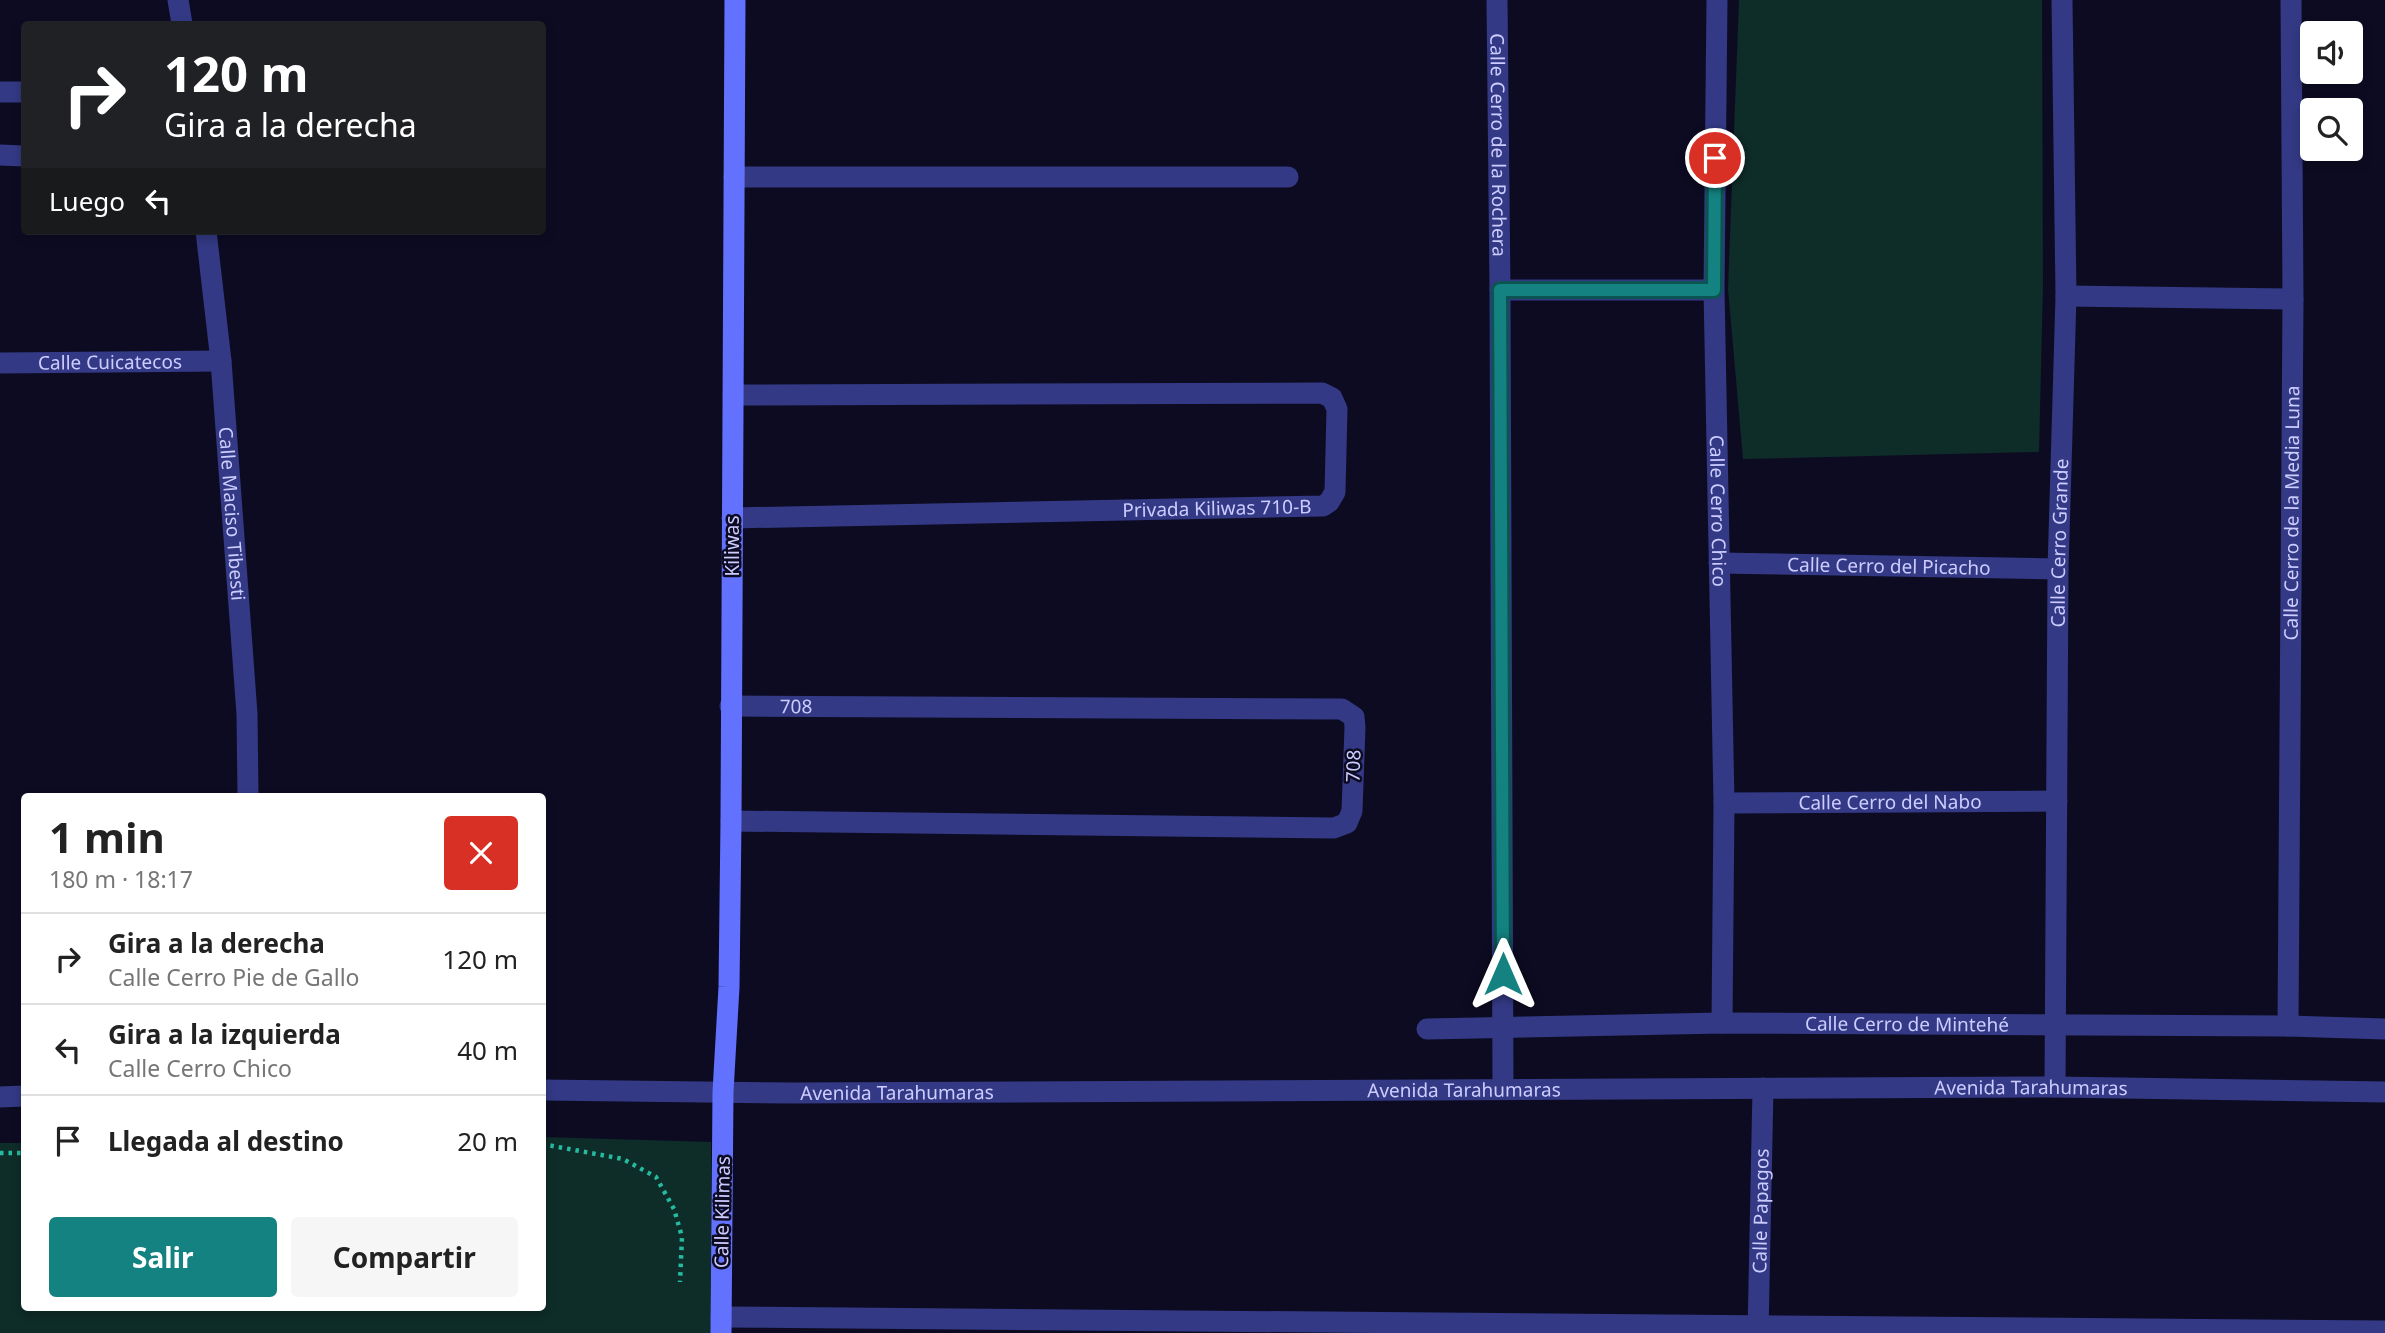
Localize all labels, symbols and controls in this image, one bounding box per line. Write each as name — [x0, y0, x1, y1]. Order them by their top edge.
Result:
map controls — [2300, 21, 2363, 161]
button: sound — [2300, 21, 2363, 84]
street label: Calle Cerro de la Rochera — [1484, 33, 1513, 257]
text: 120 m — [164, 40, 309, 106]
icon: right — [49, 49, 140, 140]
button: search — [2300, 98, 2363, 161]
text: Gira a la derecha — [164, 103, 417, 146]
pin — [1685, 128, 1745, 188]
icon: arrive — [1696, 139, 1734, 177]
icon: left — [139, 182, 177, 220]
text: Luego — [49, 183, 125, 219]
street label: Calle Cuicatecos — [38, 348, 182, 376]
street label: Calle Cerro de la Media Luna — [2278, 385, 2305, 641]
street label: Calle Maciso Tibesti — [213, 426, 252, 602]
street label: Calle Cerro Chico — [1704, 435, 1733, 587]
street label: Calle Cerro Grande — [2045, 458, 2074, 627]
street label: Privada Kiliwas 710-B — [1122, 493, 1312, 523]
street label: Kiliwas — [719, 515, 745, 577]
street label: Calle Cerro del Picacho — [1787, 551, 1991, 581]
street label: 708 — [780, 693, 812, 719]
street label: 708 — [1339, 749, 1367, 783]
street label: Calle Cerro del Nabo — [1798, 788, 1982, 816]
text: 1 min — [49, 808, 165, 865]
button: close — [444, 816, 518, 890]
text: 180 m · 18:17 — [49, 863, 193, 895]
text: Gira a la derecha — [108, 925, 325, 961]
position arrow — [1466, 937, 1540, 1011]
icon: right — [49, 940, 87, 978]
text: 120 m — [442, 941, 518, 977]
text: Calle Cerro Pie de Gallo — [108, 961, 360, 993]
street label: Calle Cerro de Mintehé — [1805, 1010, 2009, 1038]
text: Gira a la izquierda — [108, 1016, 341, 1052]
icon: left — [49, 1031, 87, 1069]
text: 40 m — [457, 1032, 518, 1068]
text: Calle Cerro Chico — [108, 1052, 292, 1084]
street label: Avenida Tarahumaras — [1934, 1074, 2128, 1101]
street label: Avenida Tarahumaras — [1367, 1076, 1561, 1103]
street label: Avenida Tarahumaras — [800, 1079, 994, 1106]
icon: arrive — [49, 1122, 87, 1160]
text: Llegada al destino — [108, 1123, 344, 1159]
text: 20 m — [457, 1123, 518, 1159]
street label: Calle Papagos — [1746, 1148, 1775, 1274]
street label: Calle Kilimas — [708, 1156, 736, 1268]
button: Salir — [49, 1217, 277, 1297]
button: Compartir — [291, 1217, 518, 1297]

